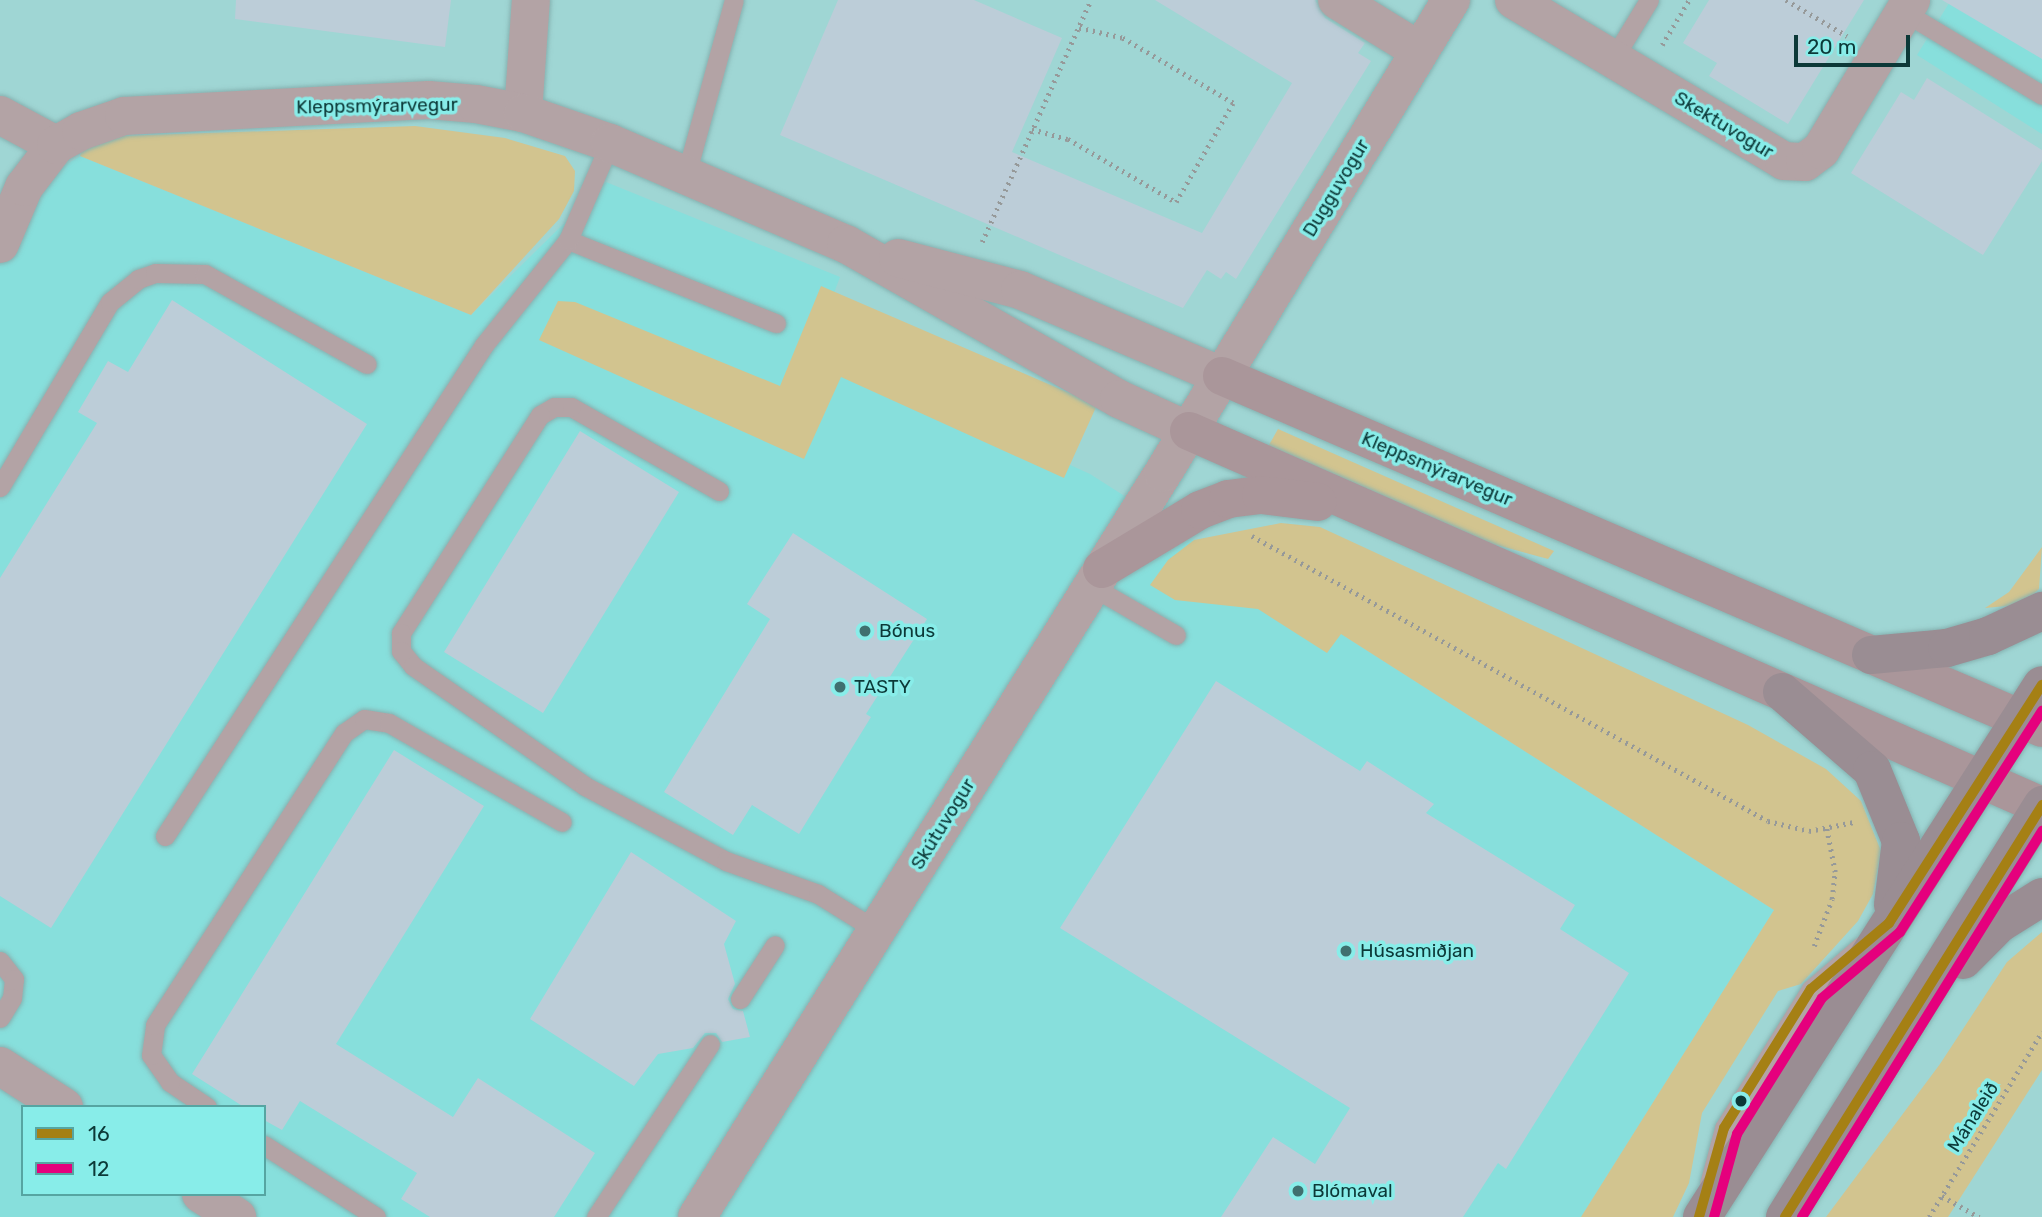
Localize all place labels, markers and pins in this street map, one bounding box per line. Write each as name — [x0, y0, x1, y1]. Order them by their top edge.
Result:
place label: Bónus — [879, 620, 935, 642]
marker: Bónus — [857, 623, 873, 639]
place label: TASTY — [854, 676, 911, 698]
marker: TASTY — [832, 679, 848, 695]
place label: Húsasmiðjan — [1360, 940, 1474, 962]
marker: Húsasmiðjan — [1338, 943, 1354, 959]
unlabelled marker — [1734, 1094, 1748, 1108]
place label: Blómaval — [1312, 1180, 1393, 1202]
marker: Blómaval — [1290, 1183, 1306, 1199]

